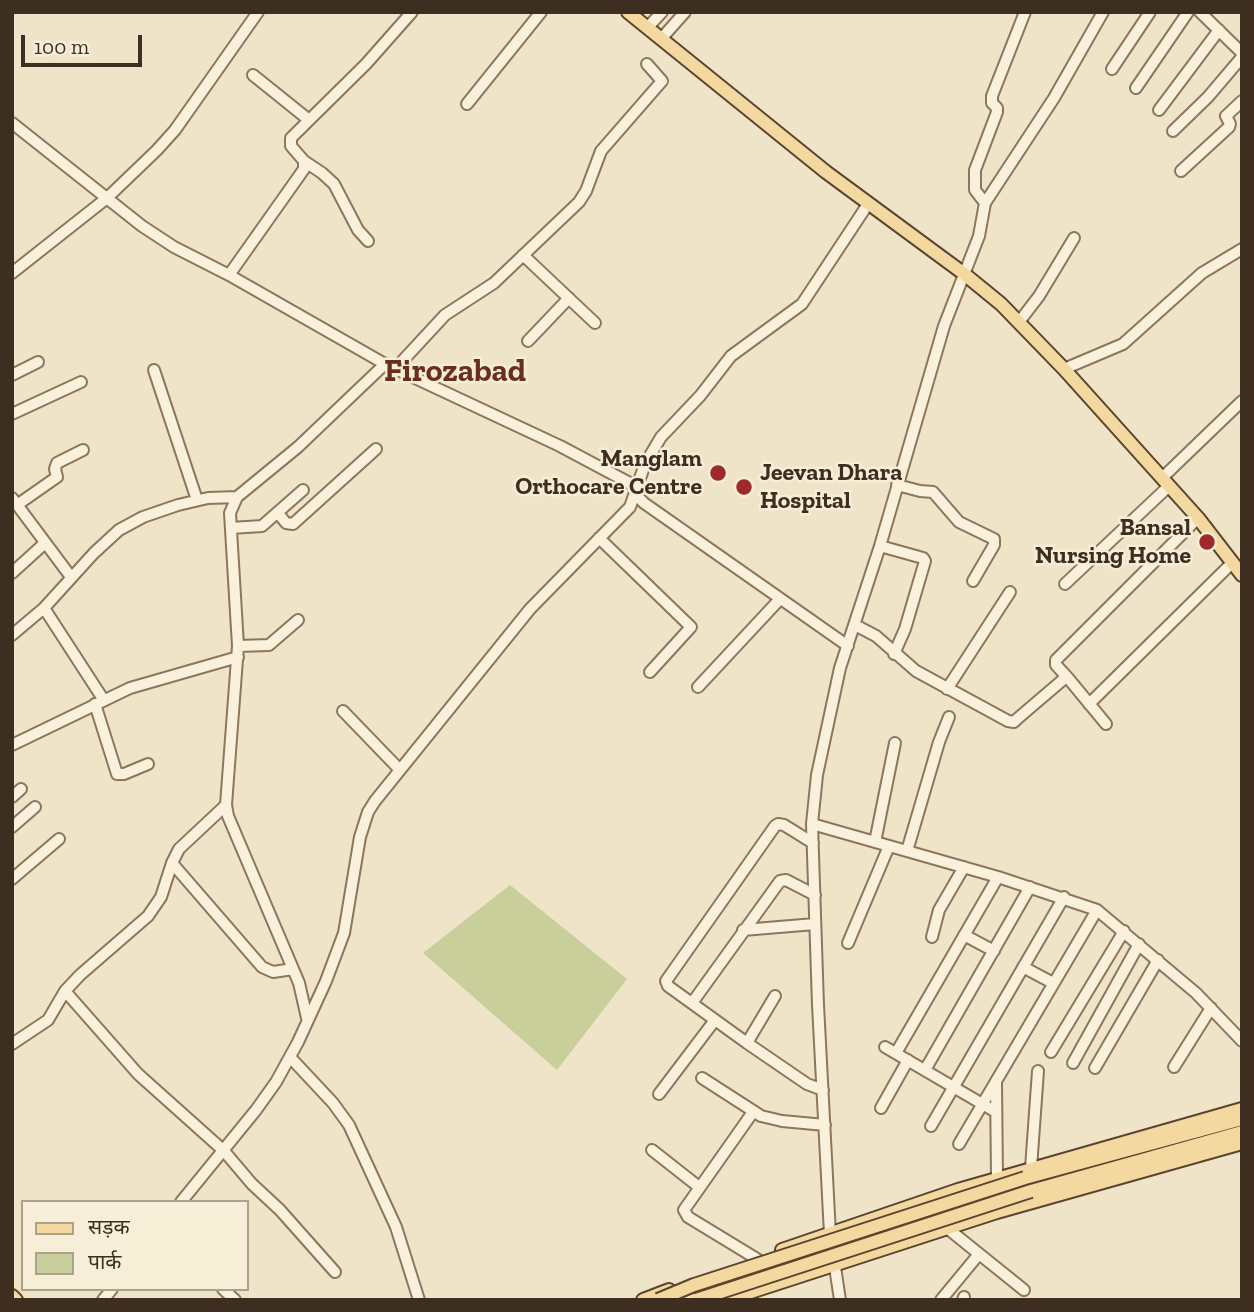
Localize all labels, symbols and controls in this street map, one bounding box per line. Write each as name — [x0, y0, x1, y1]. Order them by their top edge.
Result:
scale bar — [24, 21, 145, 65]
text: 100 m — [34, 34, 89, 59]
district label: Firozabad — [384, 353, 526, 391]
place label: Manglam Orthocare Centre — [515, 445, 702, 501]
place label: Jeevan Dhara Hospital — [760, 459, 902, 515]
marker: Manglam Orthocare Centre — [708, 463, 728, 483]
marker: Jeevan Dhara Hospital — [734, 477, 754, 497]
place label: Bansal Nursing Home — [1035, 514, 1191, 570]
marker: Bansal Nursing Home — [1197, 532, 1217, 552]
legend — [21, 1200, 248, 1291]
text: सड़क — [88, 1214, 130, 1239]
text: पार्क — [88, 1249, 122, 1274]

